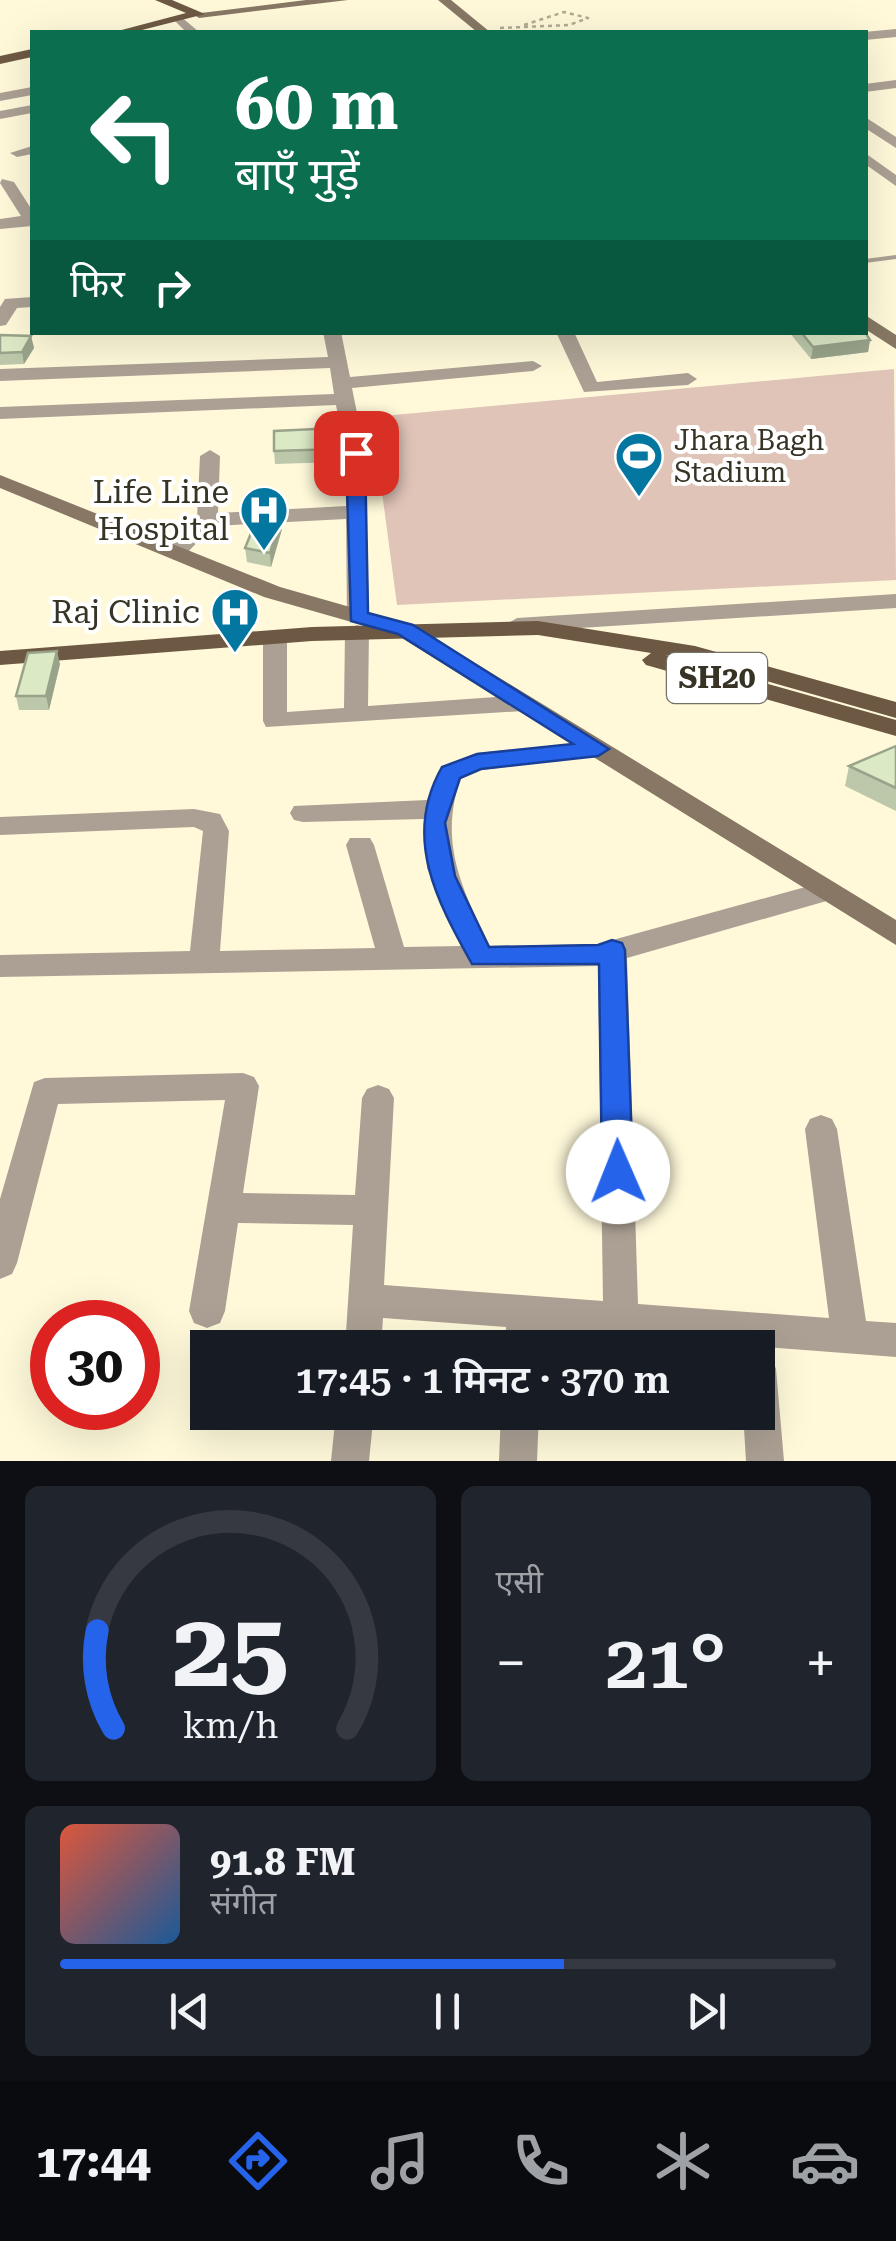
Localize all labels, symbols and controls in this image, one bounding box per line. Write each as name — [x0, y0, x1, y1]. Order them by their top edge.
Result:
text: 60 m — [235, 64, 399, 146]
icon: left — [70, 70, 200, 200]
text: बाएँ मुड़ें — [235, 148, 360, 201]
icon: right — [145, 260, 200, 315]
text: फिर — [70, 262, 125, 306]
pin — [314, 411, 399, 496]
place label: Jhara Bagh Stadium — [674, 424, 824, 489]
icon: arrive — [329, 426, 384, 481]
sports icon: Jhara Bagh Stadium — [613, 430, 665, 498]
place label: Life Line Hospital — [93, 473, 229, 548]
hospital icon: Life Line Hospital — [238, 484, 290, 552]
hospital icon: Raj Clinic — [209, 586, 261, 654]
place label: Raj Clinic — [51, 593, 200, 631]
road number: SH20 — [667, 653, 767, 703]
position arrow — [566, 1120, 670, 1224]
speed limit sign: 30 — [30, 1300, 160, 1430]
text: 17:45 · 1 मिनट · 370 m — [295, 1358, 670, 1402]
text: एसी — [496, 1563, 543, 1601]
text: 25 — [172, 1590, 288, 1711]
text: 21° — [605, 1618, 726, 1706]
text: − — [496, 1631, 526, 1695]
text: + — [805, 1631, 836, 1695]
text: km/h — [182, 1705, 278, 1747]
text: 91.8 FM — [210, 1840, 356, 1884]
text: संगीत — [210, 1884, 276, 1922]
icon: previous — [162, 1984, 217, 2039]
icon: pause — [420, 1984, 475, 2039]
icon: next — [679, 1984, 734, 2039]
icon: directions — [223, 2126, 293, 2196]
icon: music — [365, 2126, 435, 2196]
icon: phone — [506, 2126, 576, 2196]
icon: climate — [648, 2126, 718, 2196]
icon: car — [790, 2126, 860, 2196]
text: 17:44 — [36, 2135, 151, 2188]

